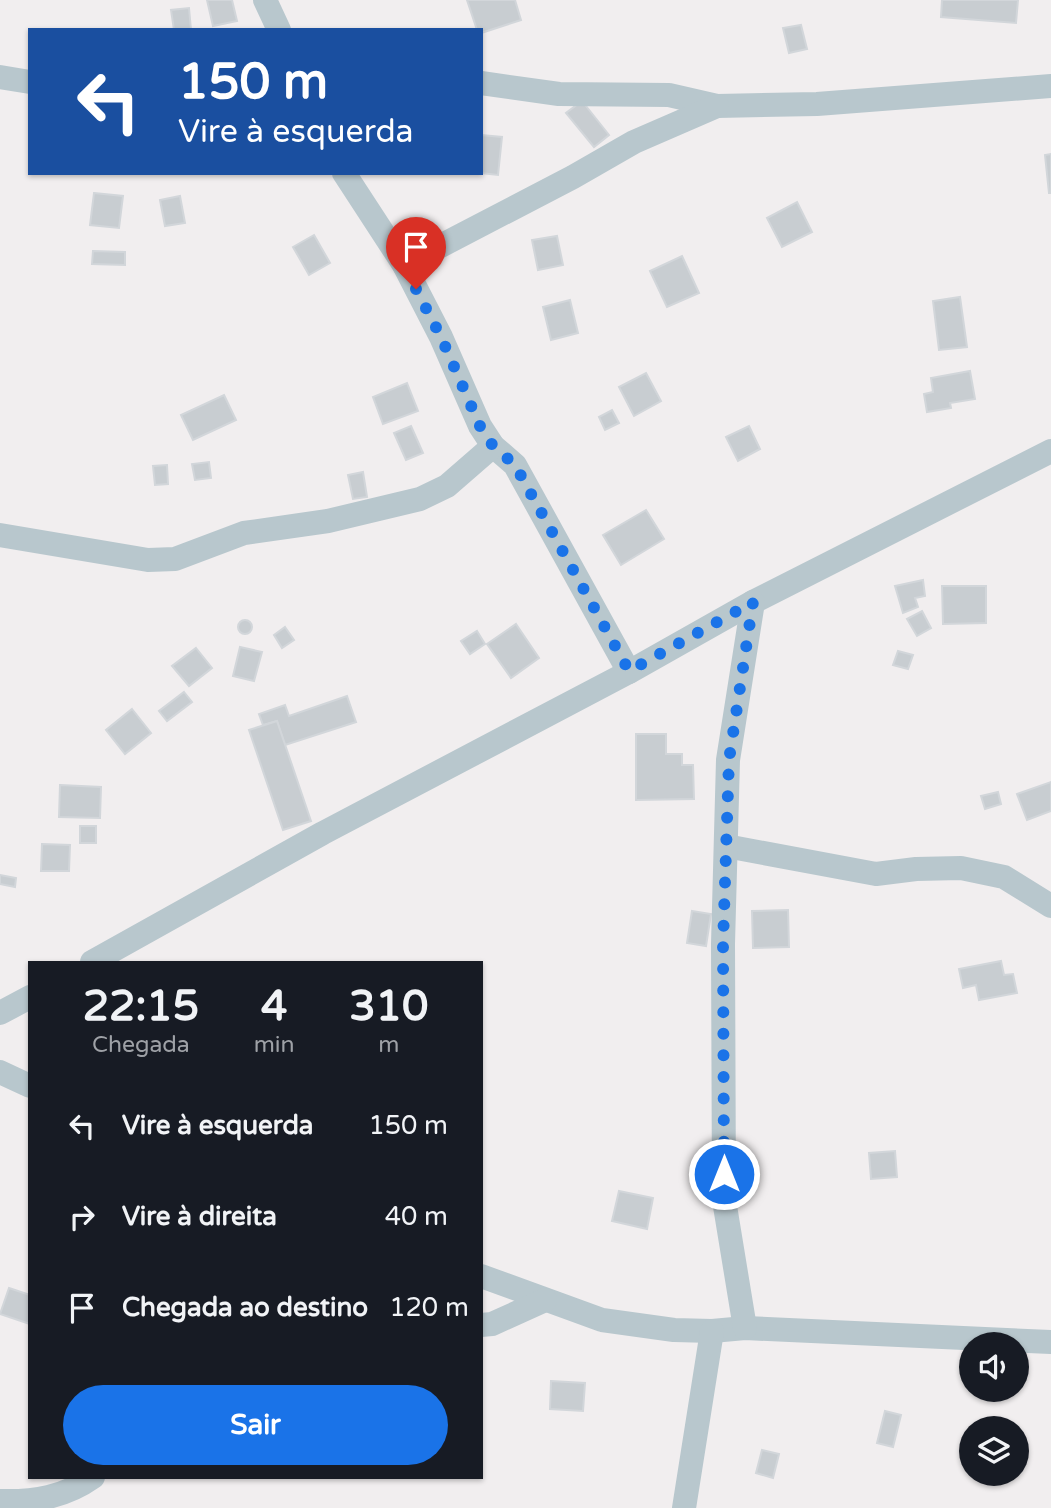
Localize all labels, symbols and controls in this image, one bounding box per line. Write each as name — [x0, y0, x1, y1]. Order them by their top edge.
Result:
text: 150 m — [178, 53, 328, 112]
icon: left — [63, 56, 154, 147]
text: Vire à esquerda — [178, 113, 414, 151]
pin — [386, 217, 446, 289]
icon: arrive — [397, 228, 435, 266]
text: 22:15 — [83, 981, 199, 1032]
text: 4 — [261, 981, 287, 1032]
text: 310 — [349, 981, 428, 1032]
text: Chegada — [92, 1031, 190, 1059]
text: min — [254, 1031, 295, 1059]
text: m — [378, 1031, 399, 1059]
icon: left — [63, 1107, 101, 1145]
text: Vire à esquerda — [122, 1110, 313, 1141]
text: 150 m — [368, 1110, 448, 1141]
position arrow — [687, 1137, 761, 1211]
icon: right — [63, 1198, 101, 1236]
text: Vire à direita — [122, 1201, 277, 1232]
text: 40 m — [385, 1201, 448, 1232]
icon: arrive — [63, 1289, 101, 1327]
text: Chegada ao destino — [122, 1292, 368, 1323]
text: 120 m — [389, 1292, 469, 1323]
map controls — [959, 1332, 1029, 1486]
button: sound — [959, 1332, 1029, 1402]
button: Sair — [63, 1385, 448, 1465]
button: layers — [959, 1416, 1029, 1486]

